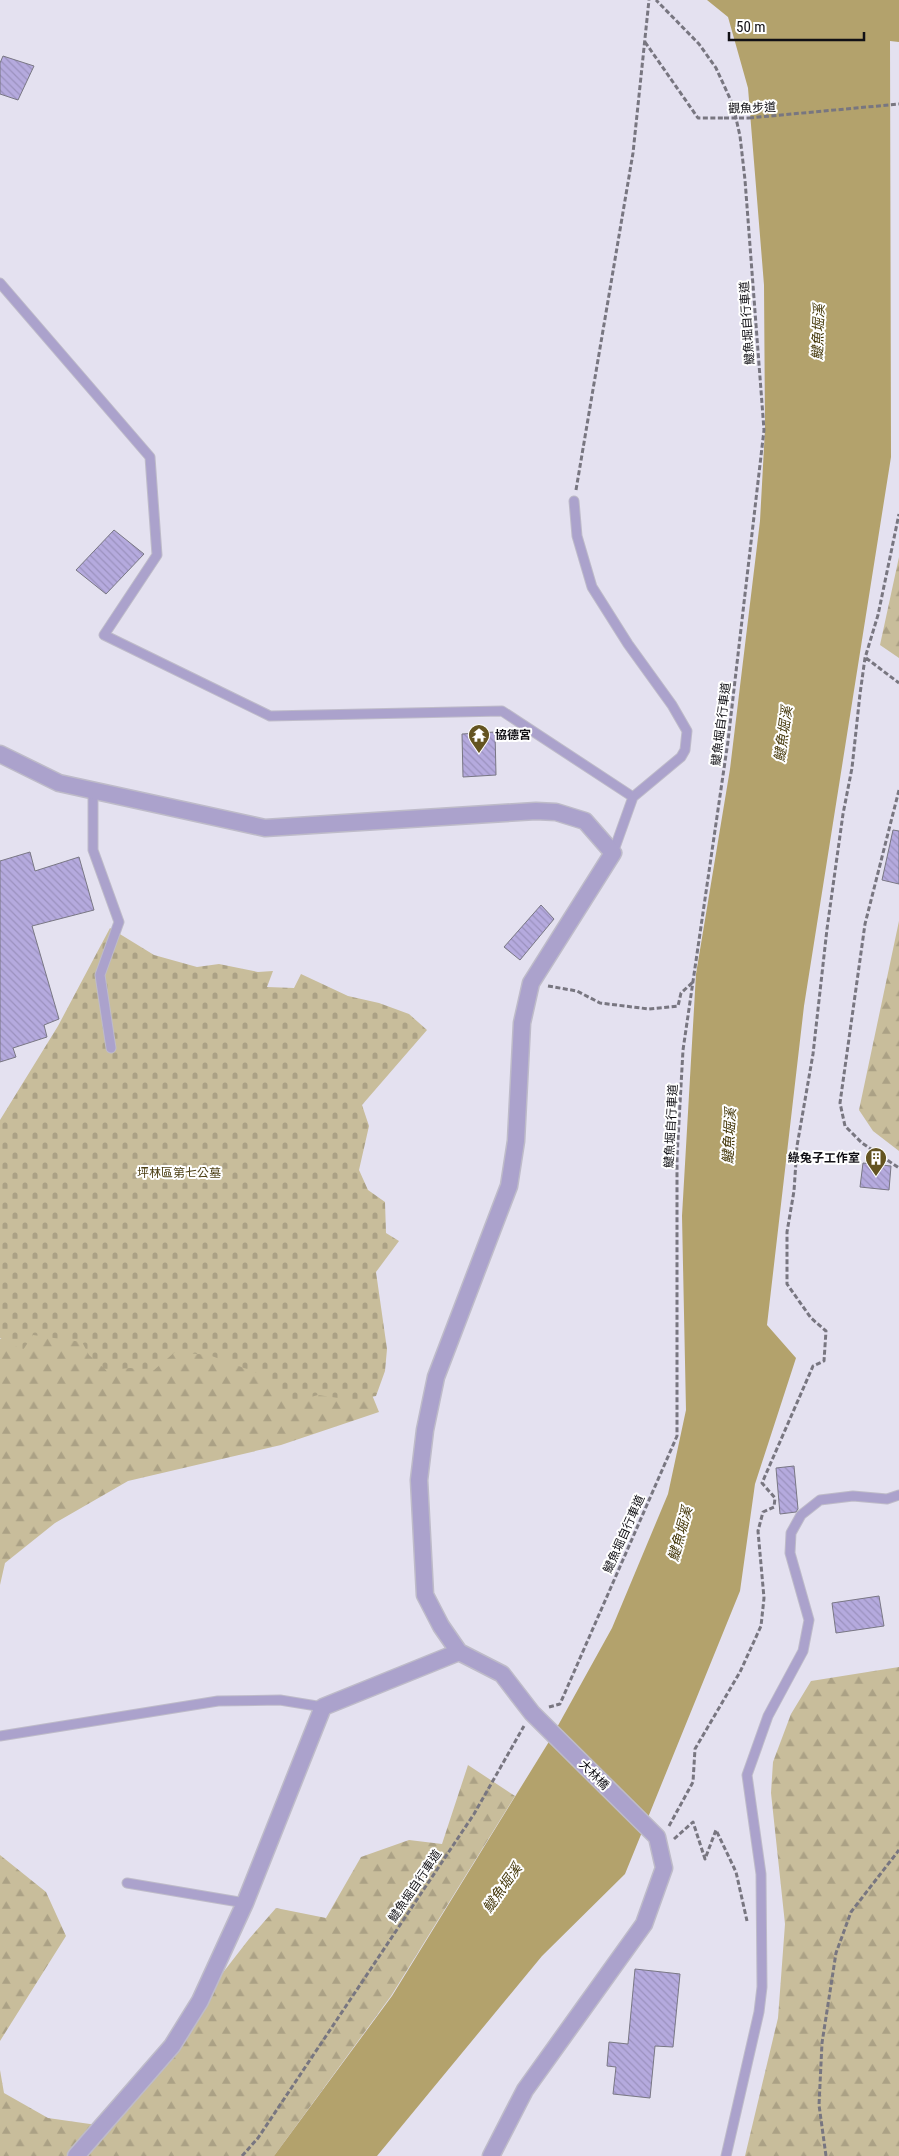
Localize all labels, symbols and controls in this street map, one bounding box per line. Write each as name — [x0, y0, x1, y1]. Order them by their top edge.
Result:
scale bar — [729, 10, 864, 42]
text: 50 m — [736, 18, 766, 36]
street label: 觀魚步道 — [728, 100, 776, 116]
street label: 𩻸魚堀自行車道 — [737, 281, 757, 365]
water label: 𩻸魚堀溪 — [809, 302, 827, 360]
street label: 𩻸魚堀自行車道 — [709, 681, 733, 767]
water label: 𩻸魚堀溪 — [771, 703, 795, 763]
temple icon: 協德宮 — [467, 723, 491, 754]
place label: 協德宮 — [495, 728, 531, 742]
street label: 𩻸魚堀自行車道 — [662, 1084, 680, 1168]
water label: 𩻸魚堀溪 — [720, 1106, 739, 1164]
building icon: 綠兔子工作室 — [864, 1146, 888, 1177]
place label: 綠兔子工作室 — [788, 1151, 860, 1165]
park label: 坪林區第七公墓 — [137, 1166, 221, 1180]
street label: 𩻸魚堀自行車道 — [601, 1493, 647, 1575]
water label: 𩻸魚堀溪 — [665, 1503, 695, 1563]
street label: 大林橋 — [576, 1757, 612, 1793]
street label: 𩻸魚堀自行車道 — [386, 1847, 444, 1925]
water label: 𩻸魚堀溪 — [479, 1859, 526, 1916]

